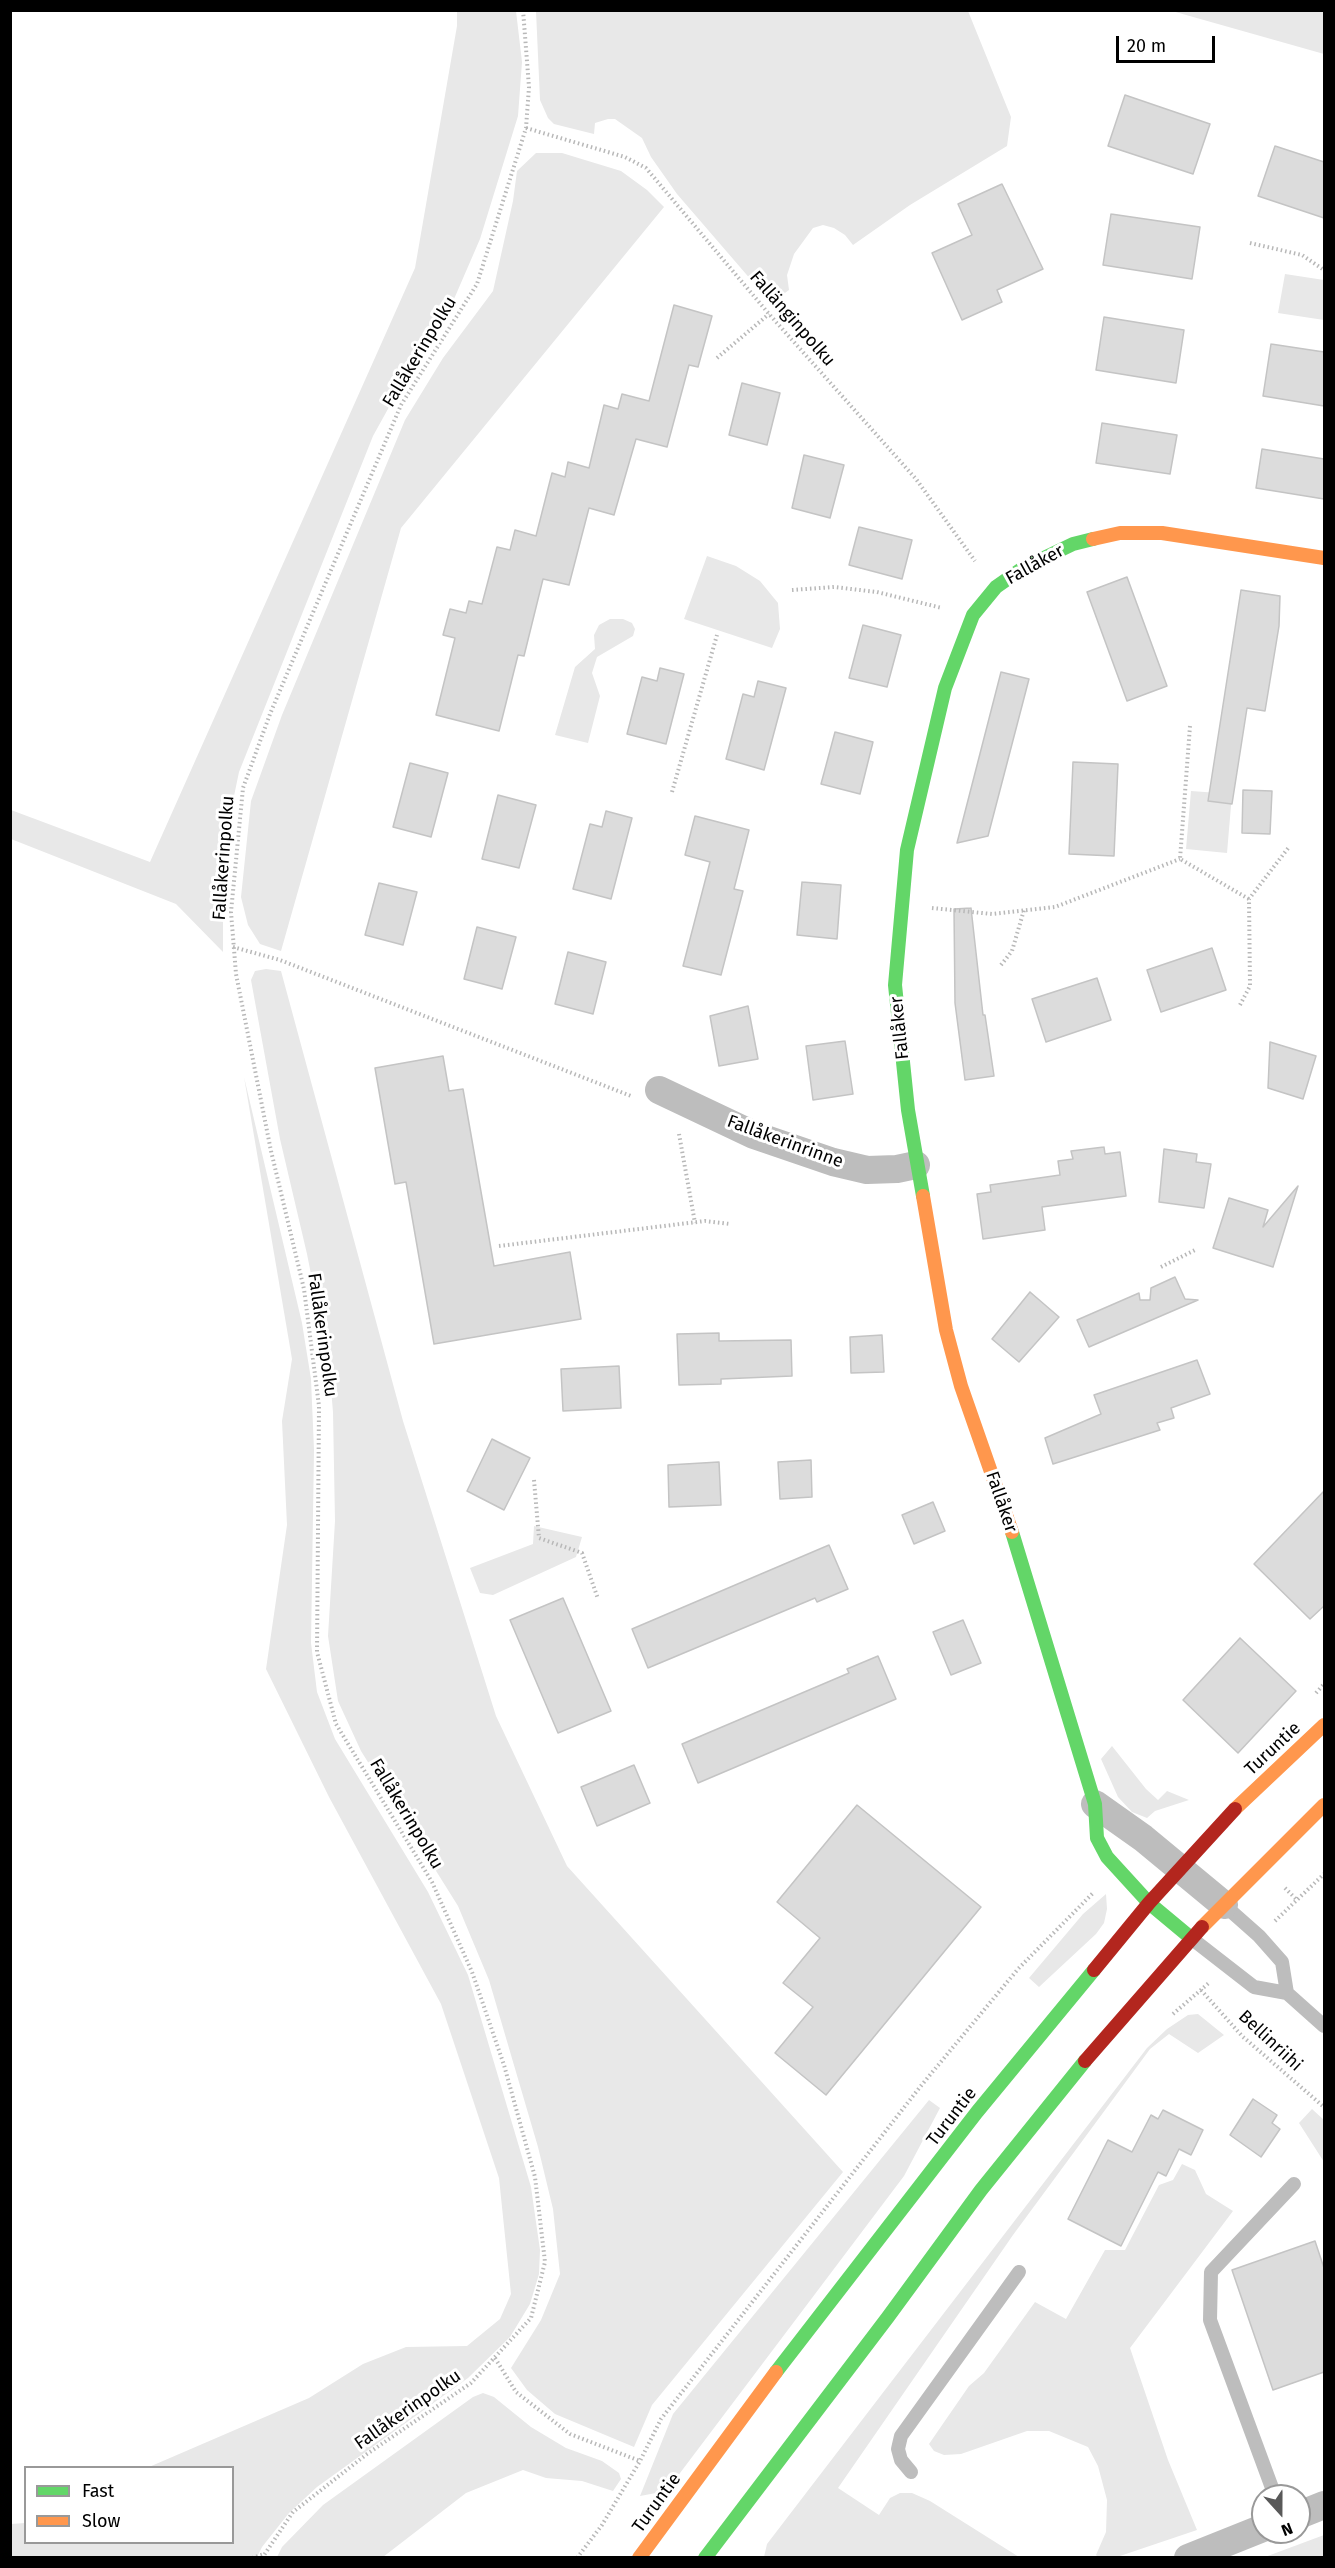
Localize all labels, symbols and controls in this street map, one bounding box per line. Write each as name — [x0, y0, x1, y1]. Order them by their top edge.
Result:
scale bar — [1119, 24, 1218, 62]
text: 20 m — [1127, 35, 1166, 57]
street label: Fallänginpolku — [745, 267, 839, 371]
street label: Fallåkerinpolku — [379, 293, 461, 411]
street label: Fallåker — [1002, 540, 1068, 590]
street label: Fallåkerinpolku — [209, 795, 239, 921]
street label: Fallåker — [886, 995, 914, 1061]
street label: Fallåkerinrinne — [724, 1111, 846, 1173]
street label: Fallåkerinpolku — [303, 1272, 341, 1398]
street label: Fallåker — [980, 1468, 1022, 1536]
street label: Turuntie — [1241, 1718, 1305, 1780]
street label: Fallåkerinpolku — [365, 1755, 447, 1873]
street label: Bellinriihi — [1234, 2006, 1306, 2076]
street label: Turuntie — [922, 2083, 982, 2151]
street label: Fallåkerinpolku — [351, 2365, 465, 2455]
legend — [24, 2466, 234, 2544]
street label: Turuntie — [628, 2469, 686, 2537]
text: Fast — [82, 2480, 114, 2502]
north arrow — [1251, 2484, 1311, 2544]
text: Slow — [82, 2510, 120, 2532]
text: N — [1279, 2519, 1295, 2540]

